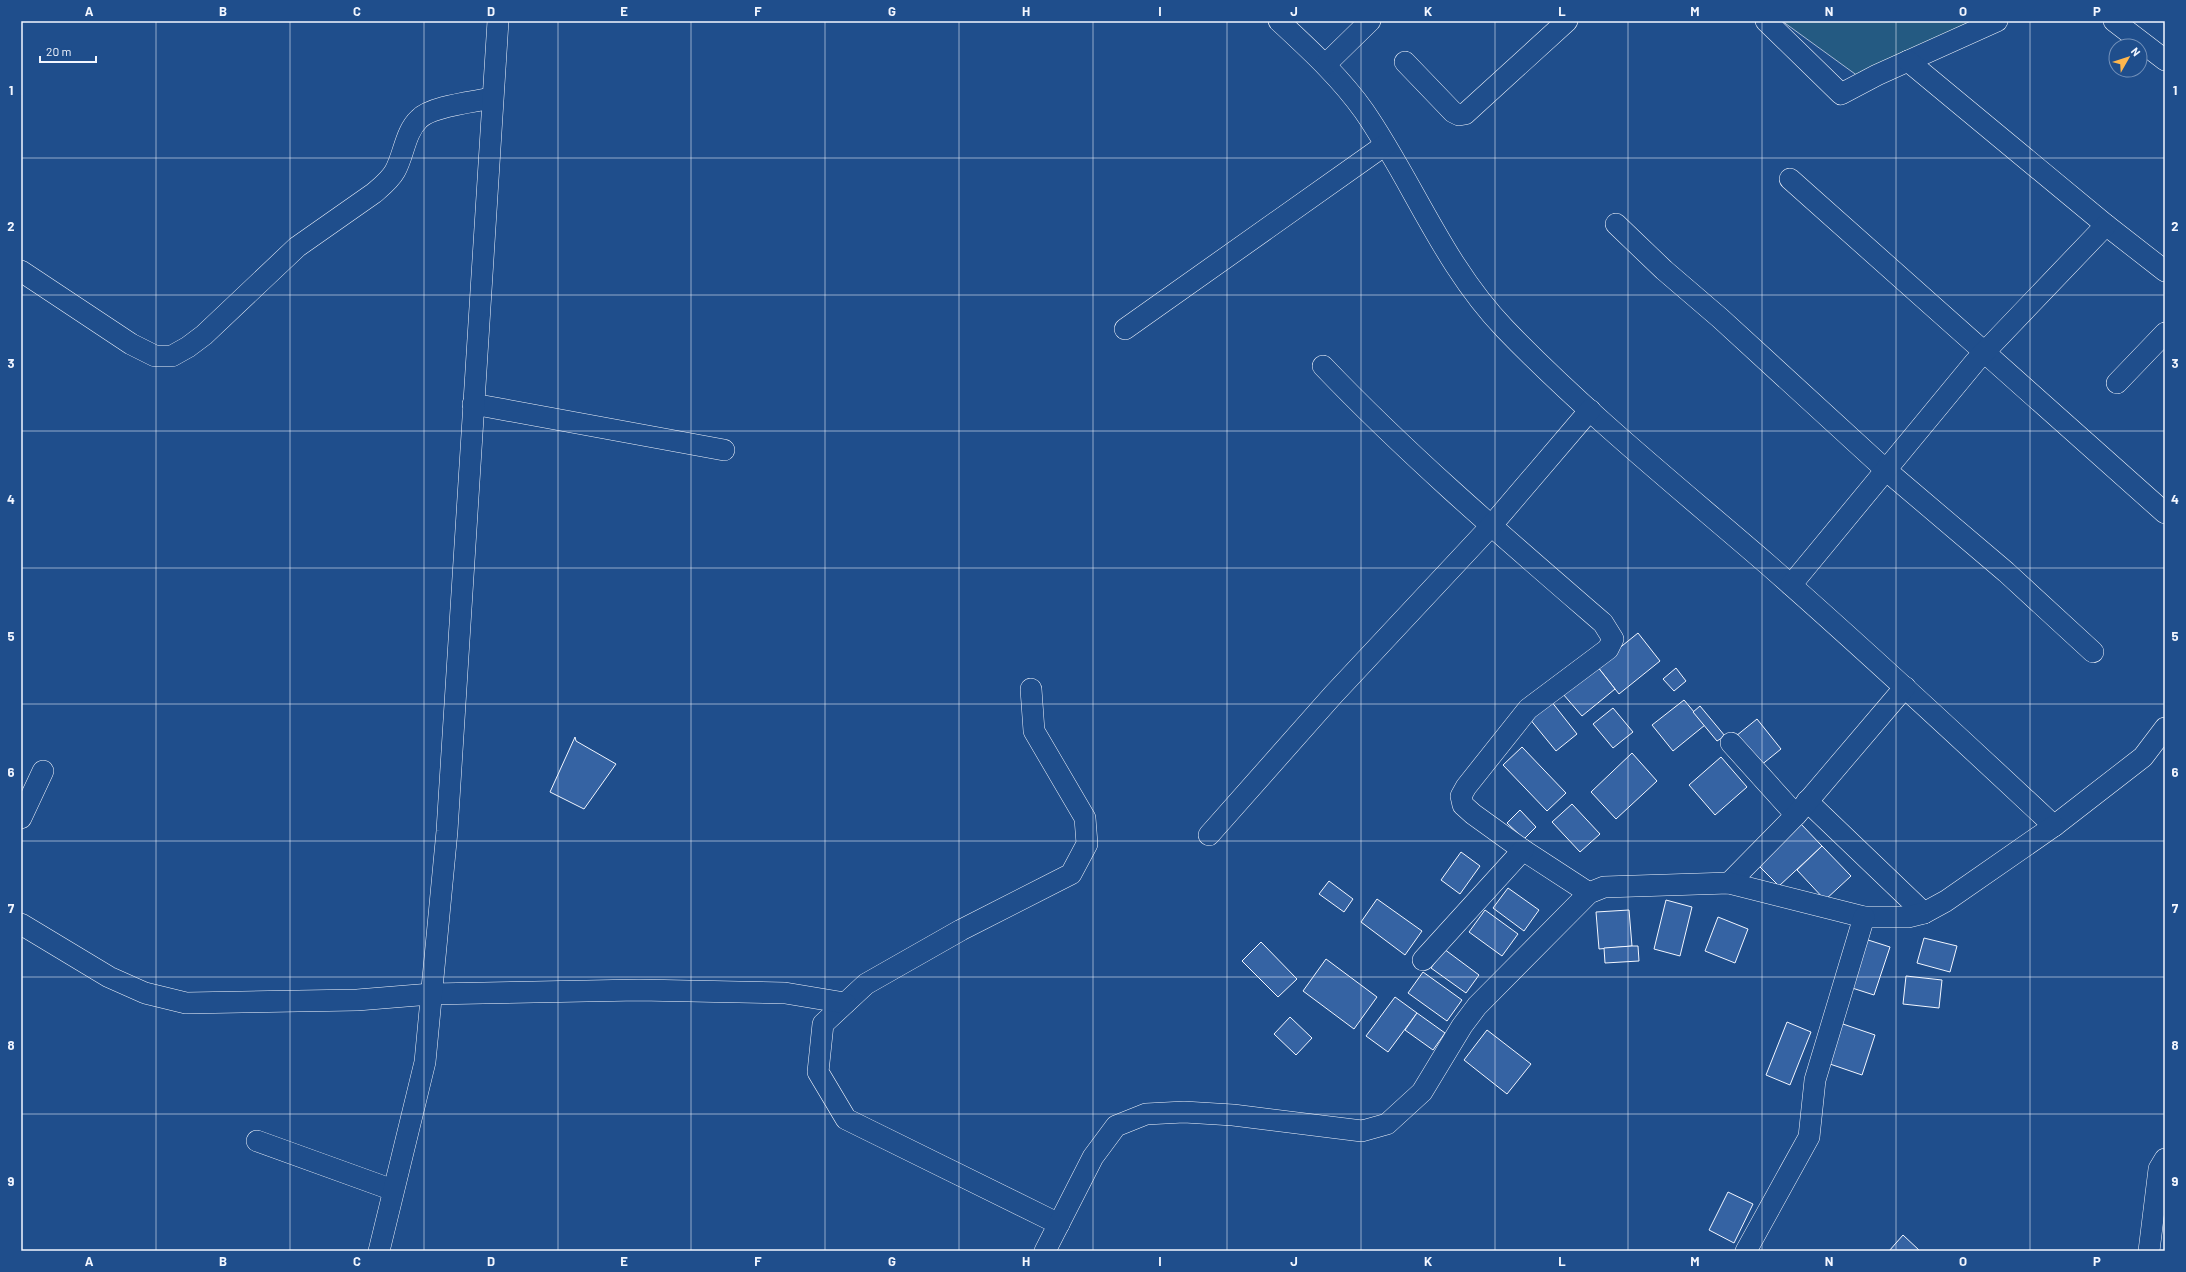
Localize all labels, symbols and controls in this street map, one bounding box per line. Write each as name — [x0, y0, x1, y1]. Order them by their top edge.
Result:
text: A — [85, 3, 94, 19]
text: B — [219, 3, 227, 19]
text: C — [353, 3, 361, 19]
text: D — [487, 3, 495, 19]
text: E — [620, 3, 628, 19]
text: F — [754, 3, 762, 19]
text: G — [888, 3, 896, 19]
text: H — [1022, 3, 1030, 19]
text: I — [1158, 3, 1162, 19]
text: J — [1290, 3, 1298, 19]
text: K — [1424, 3, 1432, 19]
text: L — [1558, 3, 1566, 19]
text: M — [1690, 3, 1700, 19]
text: N — [1825, 3, 1833, 19]
text: O — [1959, 3, 1967, 19]
text: P — [2093, 3, 2101, 19]
scale bar — [40, 38, 96, 64]
north arrow — [2108, 38, 2148, 78]
text: 20 m — [46, 44, 72, 58]
text: N — [2129, 44, 2144, 58]
text: 1 — [9, 82, 13, 98]
text: 1 — [2173, 82, 2177, 98]
text: 2 — [7, 218, 15, 234]
text: 2 — [2171, 218, 2179, 234]
text: 3 — [7, 355, 15, 371]
text: 3 — [2171, 355, 2179, 371]
text: 4 — [7, 491, 15, 507]
text: 4 — [2171, 491, 2179, 507]
text: 5 — [7, 628, 15, 644]
text: 5 — [2171, 628, 2179, 644]
text: 6 — [8, 764, 15, 780]
text: 6 — [2172, 764, 2179, 780]
text: 7 — [8, 900, 15, 916]
text: 7 — [2172, 900, 2179, 916]
text: 8 — [7, 1037, 15, 1053]
text: 8 — [2171, 1037, 2179, 1053]
text: 9 — [8, 1173, 15, 1189]
text: 9 — [2172, 1173, 2179, 1189]
text: A — [85, 1253, 94, 1269]
text: B — [219, 1253, 227, 1269]
text: C — [353, 1253, 361, 1269]
text: D — [487, 1253, 495, 1269]
text: E — [620, 1253, 628, 1269]
text: F — [754, 1253, 762, 1269]
text: G — [888, 1253, 896, 1269]
text: H — [1022, 1253, 1030, 1269]
text: I — [1158, 1253, 1162, 1269]
text: J — [1290, 1253, 1298, 1269]
text: K — [1424, 1253, 1432, 1269]
text: L — [1558, 1253, 1566, 1269]
text: M — [1690, 1253, 1700, 1269]
text: N — [1825, 1253, 1833, 1269]
text: O — [1959, 1253, 1967, 1269]
text: P — [2093, 1253, 2101, 1269]

